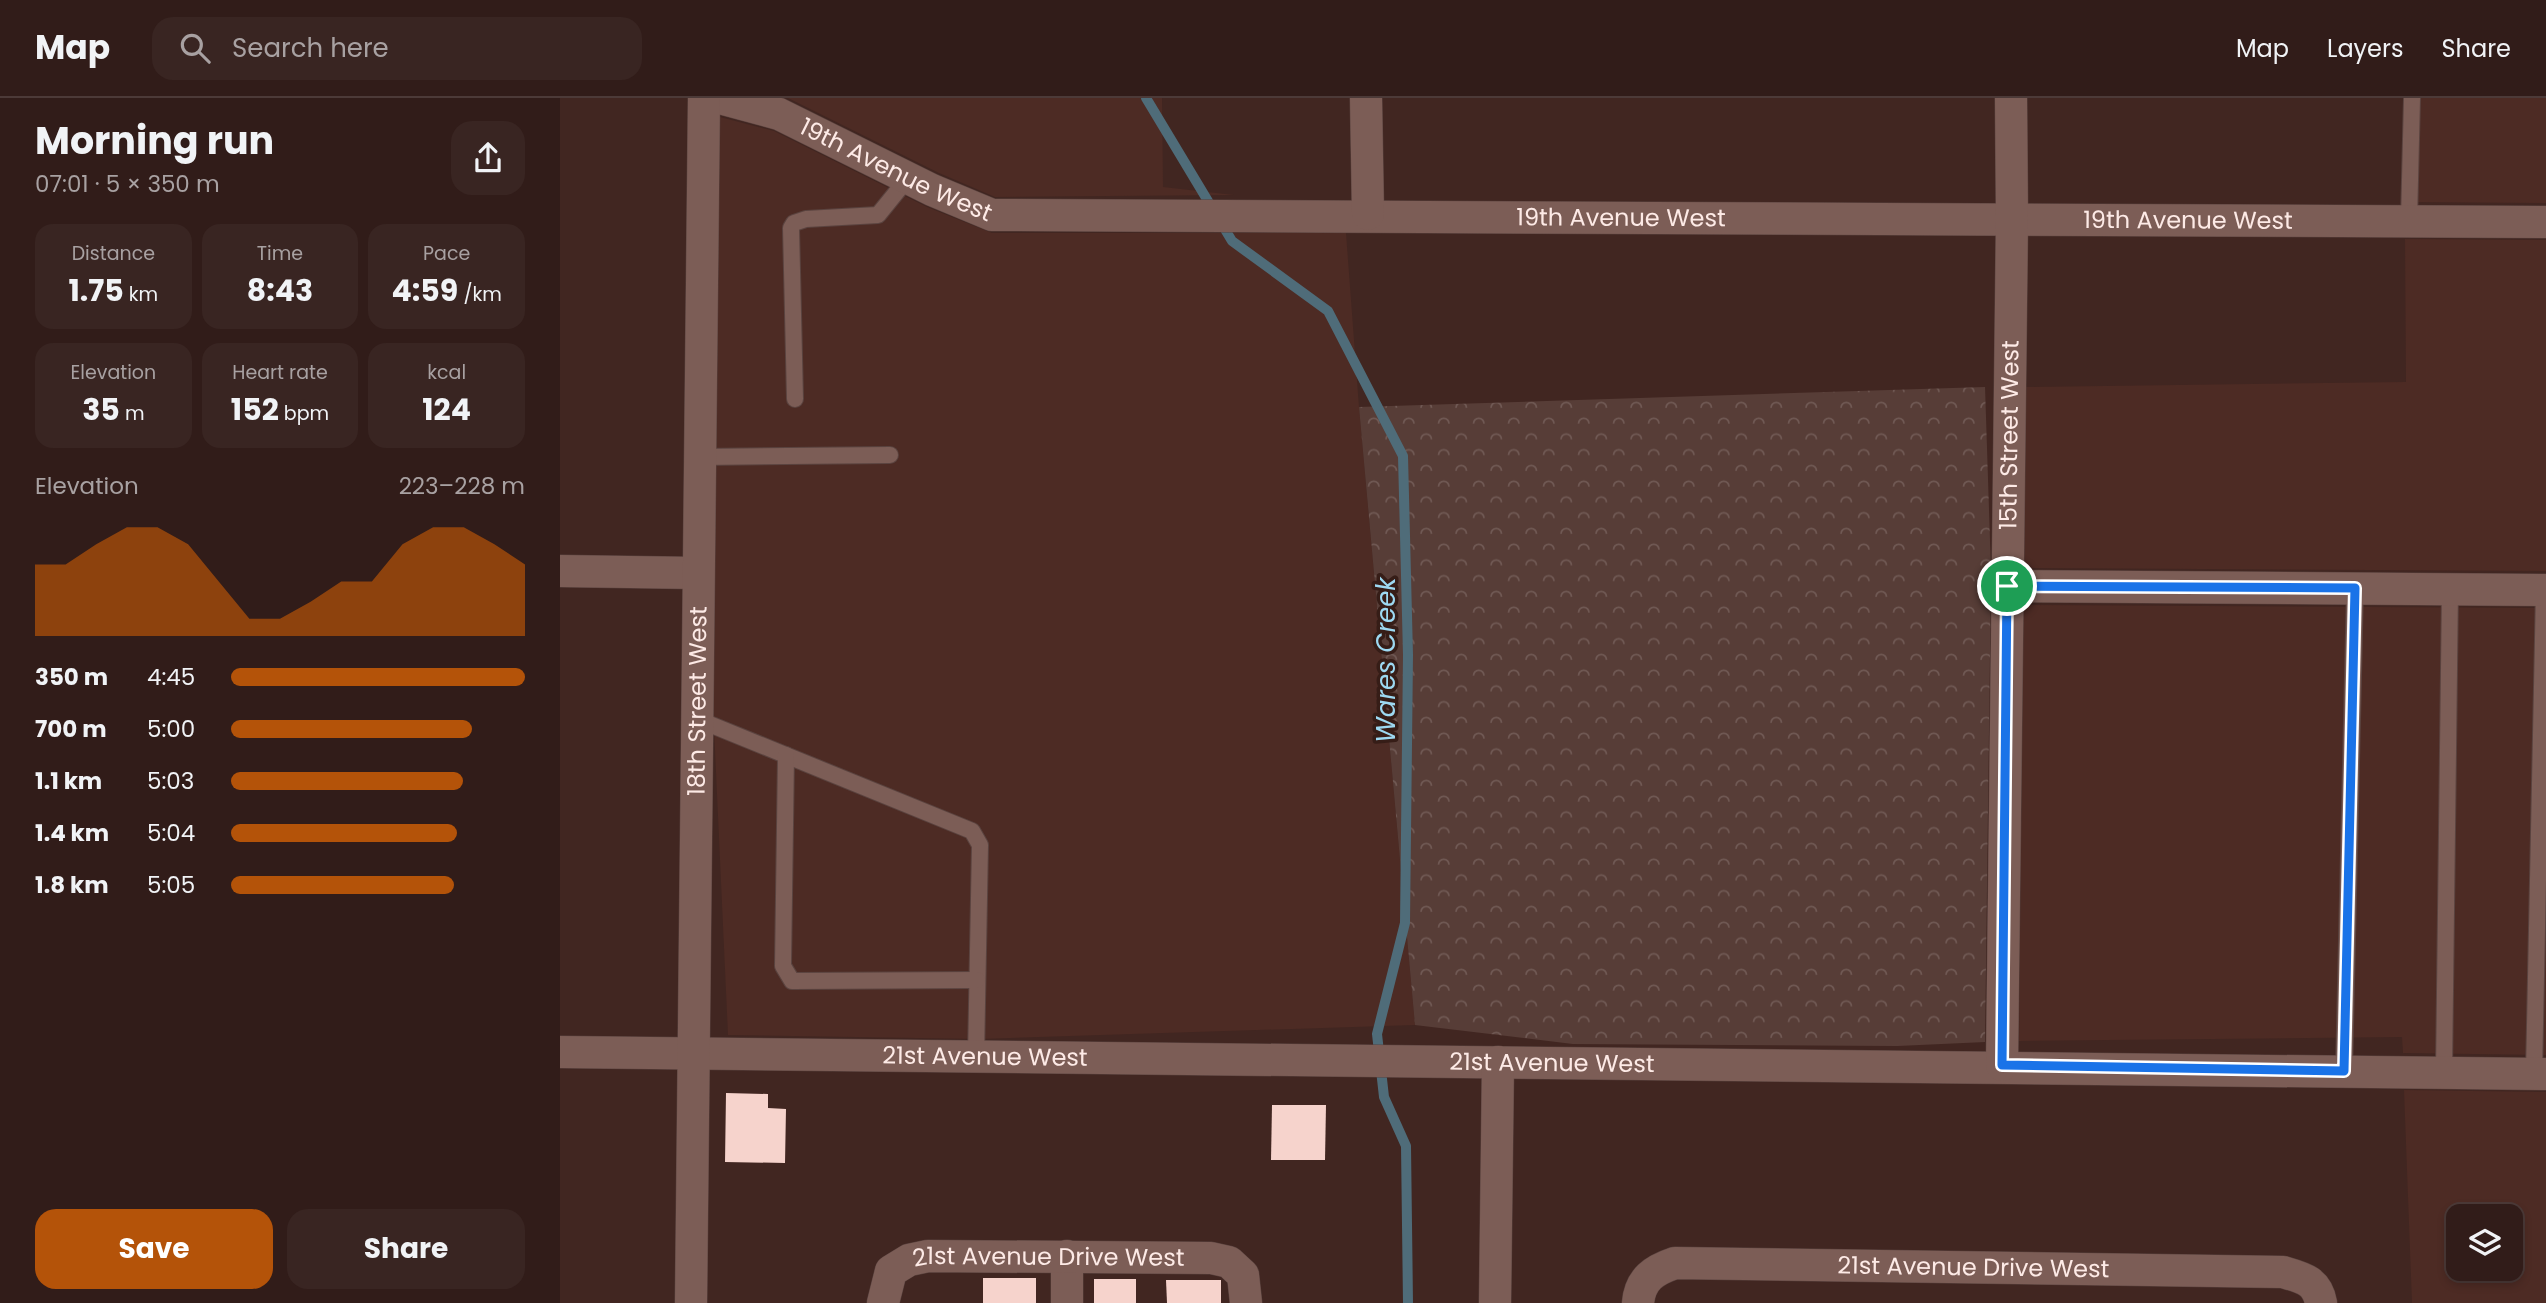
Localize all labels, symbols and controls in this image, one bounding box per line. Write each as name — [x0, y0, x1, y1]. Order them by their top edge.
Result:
search box — [152, 17, 642, 80]
text: Map — [35, 24, 110, 71]
icon: search — [176, 29, 214, 67]
text: Search here — [232, 30, 389, 66]
text: Map — [2236, 32, 2289, 65]
text: Layers — [2327, 32, 2403, 65]
text: Share — [2441, 32, 2511, 65]
street label: 19th Avenue West — [794, 110, 997, 229]
text: Morning run — [35, 114, 274, 167]
button: share — [451, 121, 525, 195]
text: 07:01 · 5 × 350 m — [35, 168, 220, 200]
street label: 19th Avenue West — [1516, 200, 1726, 234]
street label: 19th Avenue West — [2083, 203, 2293, 237]
text: Distance — [72, 240, 155, 267]
text: Time — [257, 240, 303, 267]
text: Pace — [423, 240, 470, 267]
text: 1.75 — [68, 269, 124, 312]
text: 8:43 — [247, 269, 313, 312]
text: 4:59 — [392, 269, 458, 312]
text: km — [124, 281, 158, 308]
text: /km — [458, 281, 502, 308]
street label: 15th Street West — [1991, 340, 2027, 530]
text: Elevation — [71, 359, 156, 386]
text: Heart rate — [232, 359, 328, 386]
text: kcal — [427, 359, 466, 386]
text: 35 — [82, 388, 120, 431]
text: 152 — [231, 388, 279, 431]
text: 124 — [422, 388, 471, 431]
text: m — [120, 400, 144, 427]
text: bpm — [279, 400, 329, 427]
text: Elevation — [35, 470, 139, 502]
text: 223–228 m — [399, 470, 525, 502]
pin — [1977, 556, 2037, 616]
icon: arrive — [1988, 567, 2026, 605]
water label: Wares Creek — [1368, 576, 1404, 743]
street label: 18th Street West — [679, 606, 715, 796]
text: 350 m — [35, 661, 108, 693]
text: 4:45 — [147, 661, 195, 693]
text: 700 m — [35, 713, 107, 745]
text: 5:00 — [147, 713, 195, 745]
text: 1.1 km — [35, 765, 102, 797]
text: 5:03 — [147, 765, 194, 797]
text: 1.4 km — [35, 817, 109, 849]
text: 5:04 — [147, 817, 195, 849]
text: 1.8 km — [35, 869, 109, 901]
text: 5:05 — [147, 869, 195, 901]
street label: 21st Avenue West — [882, 1039, 1088, 1074]
street label: 21st Avenue West — [1449, 1045, 1655, 1080]
map controls — [2446, 1204, 2523, 1281]
button: layers — [2446, 1204, 2523, 1281]
button: Save — [35, 1209, 273, 1289]
button: Share — [287, 1209, 525, 1289]
street label: 21st Avenue Drive West — [909, 1239, 1185, 1275]
street label: 21st Avenue Drive West — [1837, 1248, 2110, 1285]

